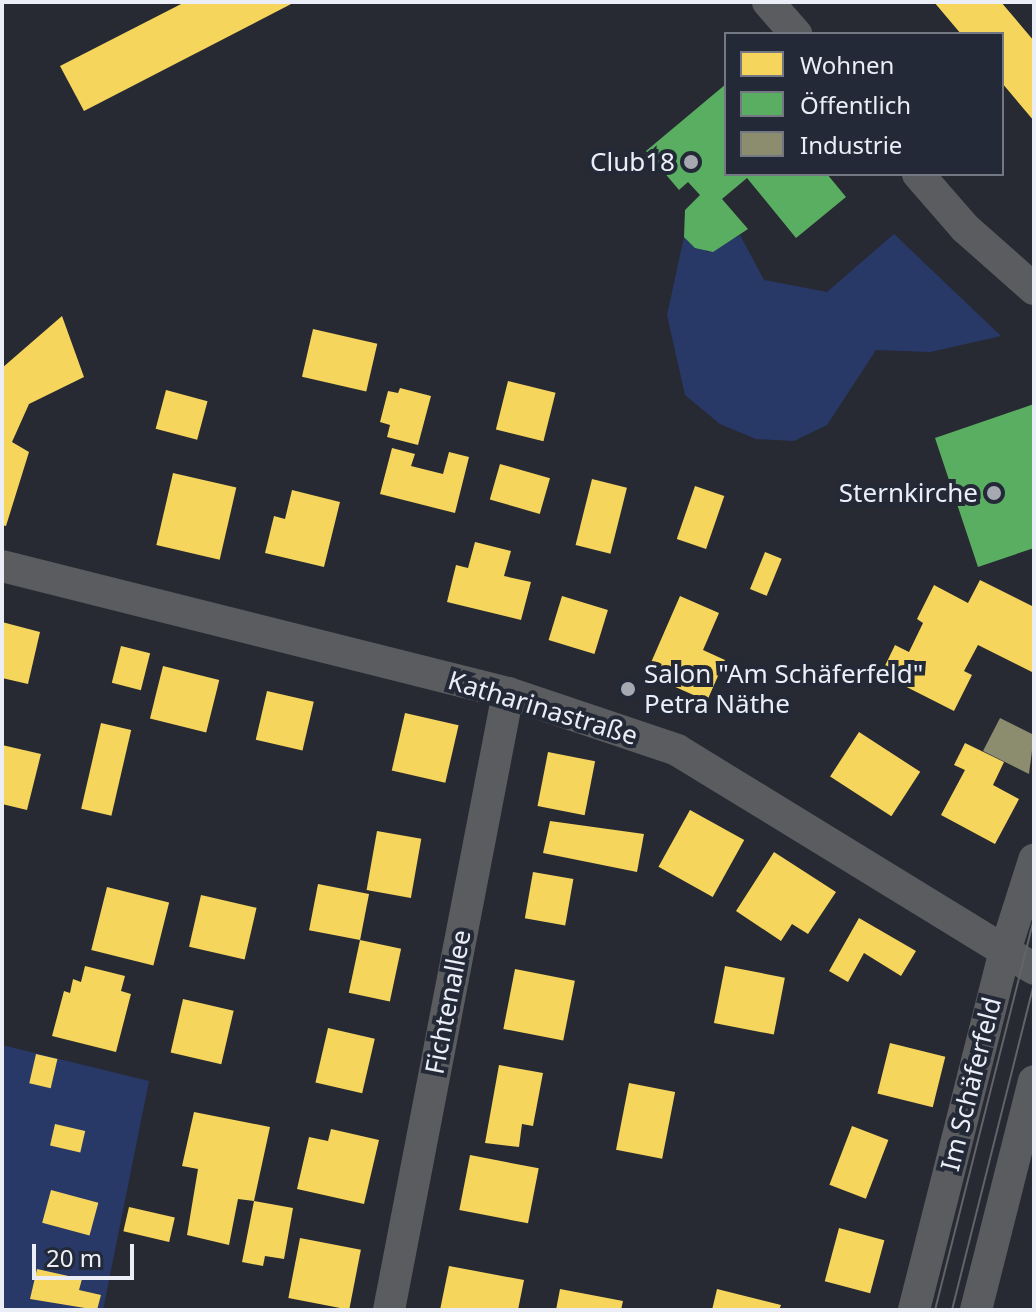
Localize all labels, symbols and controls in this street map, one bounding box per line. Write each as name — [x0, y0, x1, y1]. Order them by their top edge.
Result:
legend — [724, 32, 1004, 176]
text: Wohnen — [800, 48, 894, 81]
text: Öffentlich — [800, 88, 911, 121]
text: Industrie — [800, 128, 902, 161]
place label: Club18 — [590, 146, 675, 178]
marker: Club18 — [682, 153, 700, 171]
place label: Sternkirche — [839, 477, 978, 509]
marker: Sternkirche — [985, 484, 1003, 502]
place label: Salon "Am Schäferfeld" Petra Näthe — [644, 658, 923, 720]
street label: Katharinastraße — [444, 664, 642, 752]
marker: Salon "Am Schäferfeld" Petra Näthe — [619, 680, 637, 698]
street label: Fichtenallee — [419, 927, 477, 1077]
street label: Im Schäferfeld — [934, 994, 1008, 1174]
scale bar — [36, 1228, 138, 1278]
text: 20 m — [46, 1241, 102, 1274]

